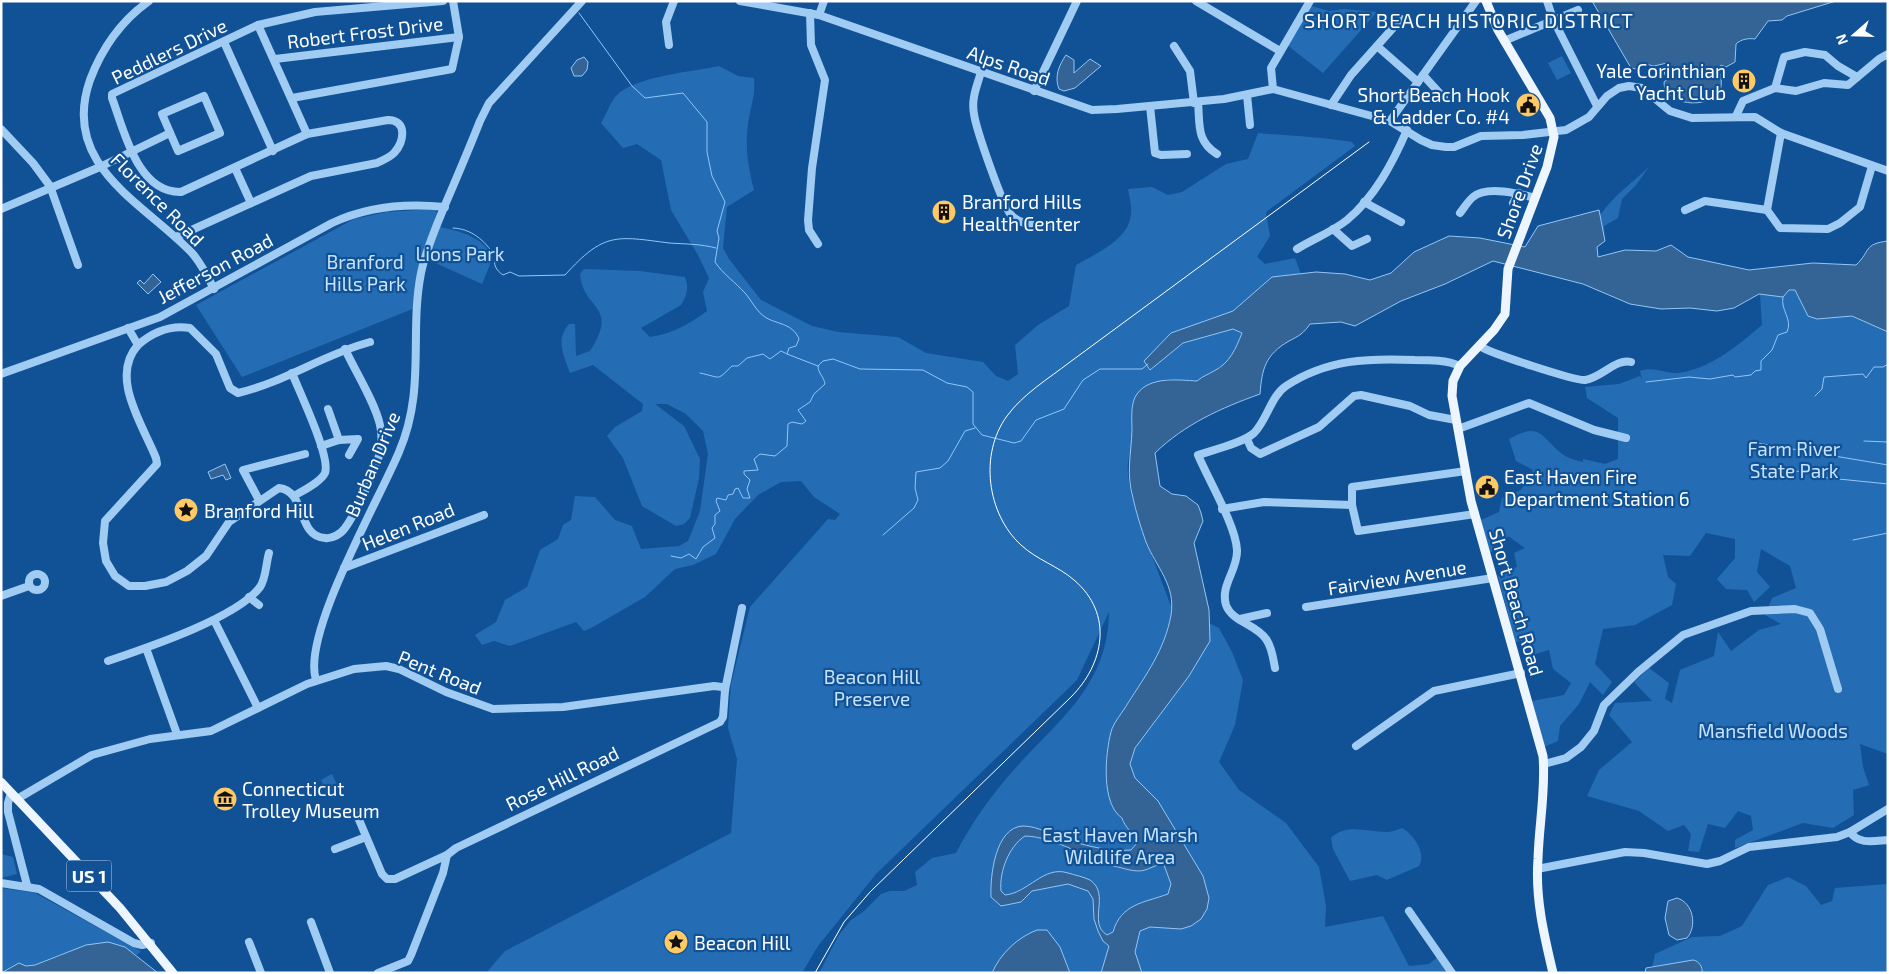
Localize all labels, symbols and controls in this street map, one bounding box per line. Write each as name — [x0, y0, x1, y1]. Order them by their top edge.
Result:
district label: SHORT BEACH HISTORIC DISTRICT — [1304, 8, 1634, 32]
north arrow — [1829, 10, 1879, 60]
street label: Robert Frost Drive — [286, 11, 444, 53]
street label: Peddlers Drive — [108, 13, 230, 89]
text: N — [1832, 32, 1851, 47]
street label: Alps Road — [965, 40, 1053, 90]
place label: Yale Corinthian Yacht Club — [1596, 59, 1726, 104]
building icon: Yale Corinthian Yacht Club — [1731, 68, 1757, 94]
place label: Short Beach Hook & Ladder Co. #4 — [1357, 83, 1510, 128]
public building icon: Short Beach Hook & Ladder Co. #4 — [1515, 92, 1541, 118]
street label: Shore Drive — [1491, 140, 1547, 242]
street label: Florence Road — [107, 148, 209, 250]
place label: Branford Hills Health Center — [962, 190, 1082, 235]
building icon: Branford Hills Health Center — [931, 199, 957, 225]
street label: Jefferson Road — [153, 228, 277, 308]
park label: Lions Park — [415, 242, 505, 265]
park label: Branford Hills Park — [324, 250, 406, 295]
street label: Burban Drive — [340, 408, 404, 520]
park label: Farm River State Park — [1748, 437, 1841, 482]
place label: East Haven Fire Department Station 6 — [1504, 465, 1690, 510]
public building icon: East Haven Fire Department Station 6 — [1474, 474, 1500, 500]
place icon: Branford Hill — [173, 497, 199, 523]
street label: Helen Road — [358, 497, 458, 555]
place label: Branford Hill — [204, 499, 314, 522]
street label: Short Beach Road — [1485, 526, 1549, 678]
street label: Fairview Avenue — [1326, 555, 1468, 599]
street label: Pent Road — [395, 645, 485, 699]
park label: Beacon Hill Preserve — [824, 665, 921, 710]
park label: Mansfield Woods — [1698, 719, 1848, 742]
street label: Rose Hill Road — [502, 741, 622, 815]
place label: Connecticut Trolley Museum — [242, 777, 380, 822]
museum icon: Connecticut Trolley Museum — [212, 786, 238, 812]
park label: East Haven Marsh Wildlife Area — [1042, 823, 1198, 868]
road number: US 1 — [66, 860, 112, 891]
place icon: Beacon Hill — [663, 929, 689, 955]
place label: Beacon Hill — [694, 931, 791, 954]

